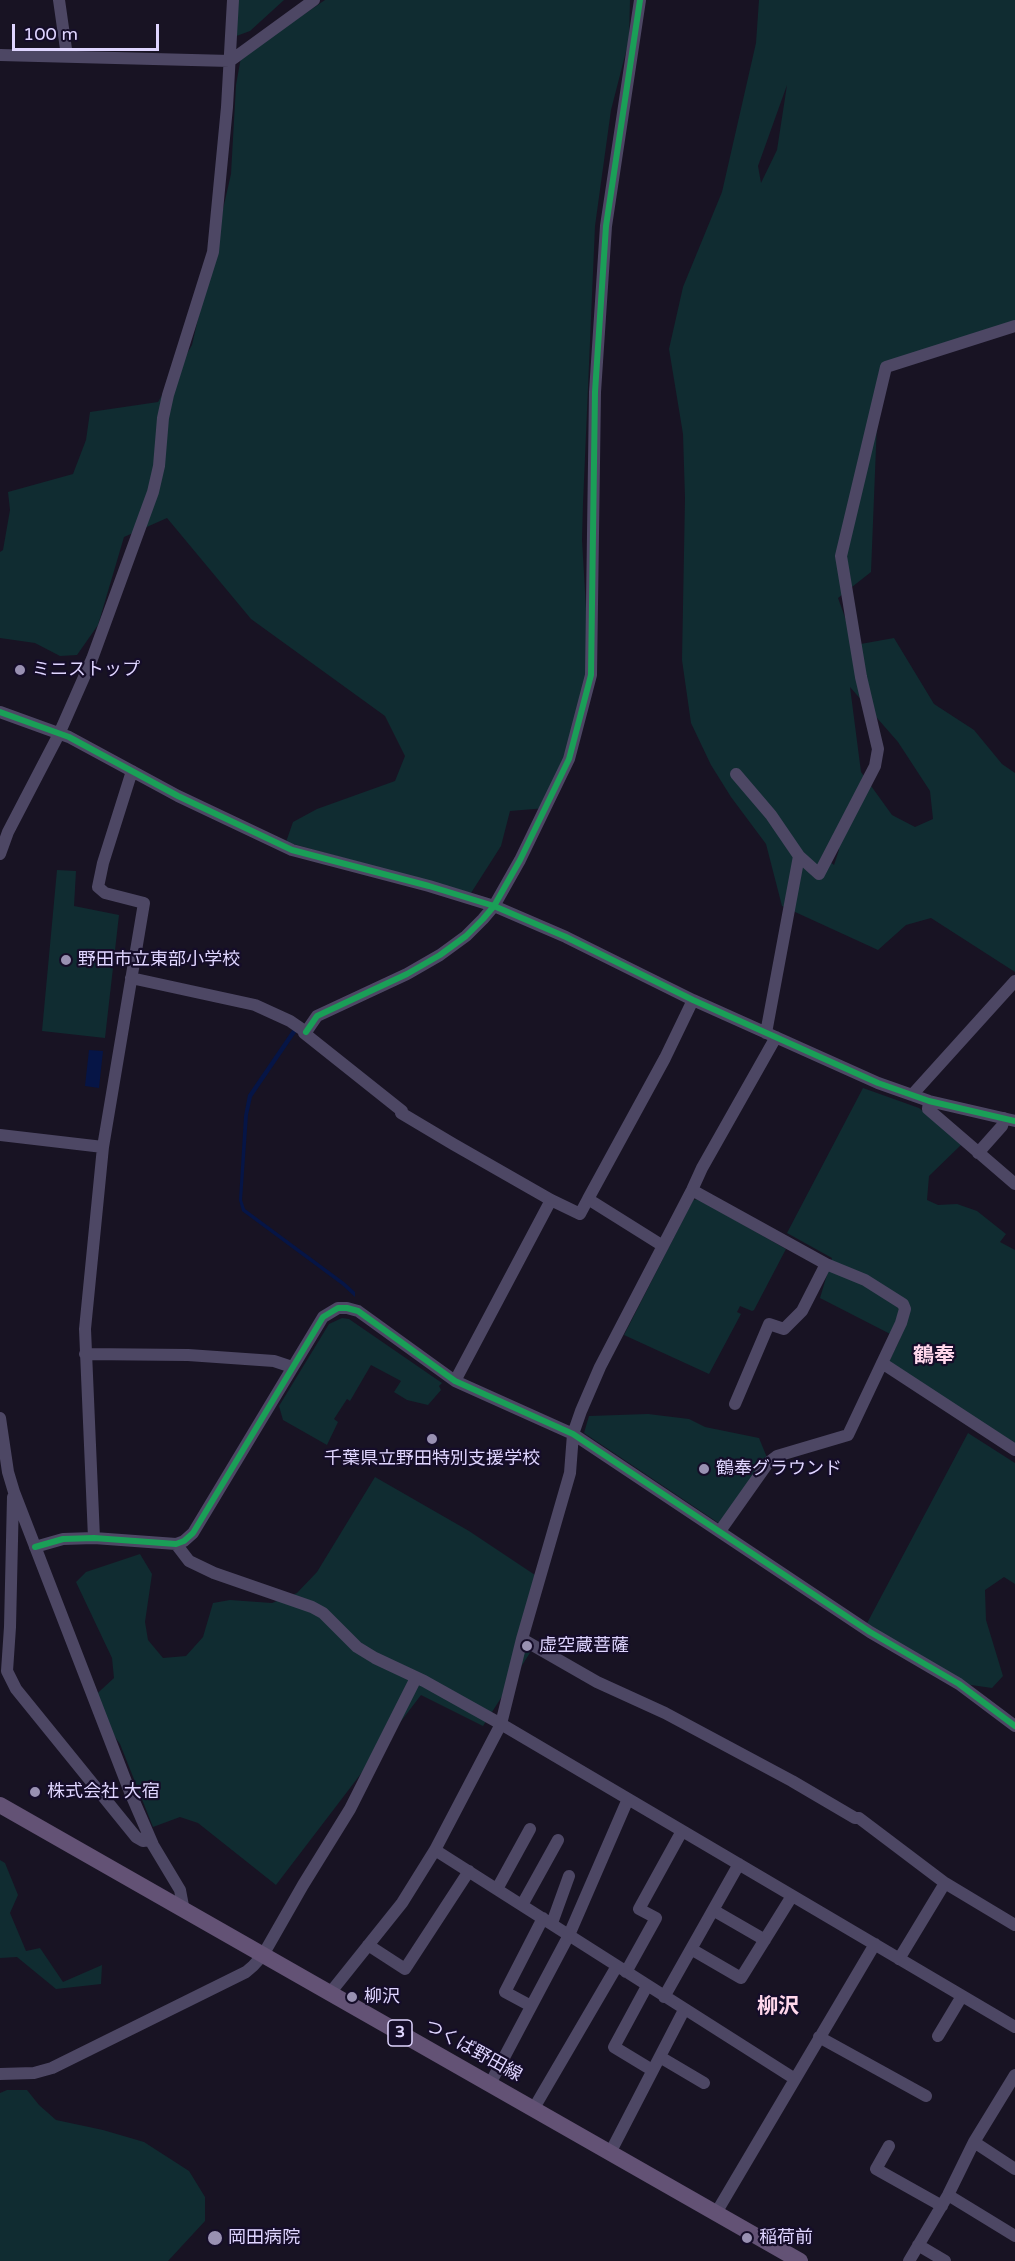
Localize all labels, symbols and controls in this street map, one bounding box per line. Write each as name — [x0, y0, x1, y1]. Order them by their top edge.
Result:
scale bar — [15, 12, 162, 50]
text: 100 m — [23, 23, 78, 45]
place label: ミニストップ — [32, 659, 140, 681]
marker: ミニストップ — [13, 663, 27, 677]
place label: 野田市立東部小学校 — [78, 949, 240, 971]
marker: 野田市立東部小学校 — [59, 953, 73, 967]
district label: 鶴奉 — [913, 1343, 955, 1369]
marker: 千葉県立野田特別支援学校 — [425, 1432, 439, 1446]
place label: 千葉県立野田特別支援学校 — [324, 1448, 540, 1470]
place label: 鶴奉グラウンド — [716, 1458, 842, 1480]
marker: 鶴奉グラウンド — [697, 1462, 711, 1476]
place label: 虚空蔵菩薩 — [539, 1635, 629, 1657]
marker: 虚空蔵菩薩 — [520, 1639, 534, 1653]
place label: 株式会社 大宿 — [47, 1781, 160, 1803]
marker: 株式会社 大宿 — [28, 1785, 42, 1799]
place label: 柳沢 — [364, 1986, 400, 2008]
marker: 柳沢 — [345, 1990, 359, 2004]
district label: 柳沢 — [757, 1994, 799, 2020]
street label: つくば野田線 — [421, 2015, 525, 2087]
road number: 3 — [388, 2020, 412, 2046]
place label: 岡田病院 — [228, 2227, 300, 2249]
place label: 稲荷前 — [759, 2227, 813, 2249]
marker: 岡田病院 — [206, 2229, 224, 2247]
marker: 稲荷前 — [740, 2231, 754, 2245]

